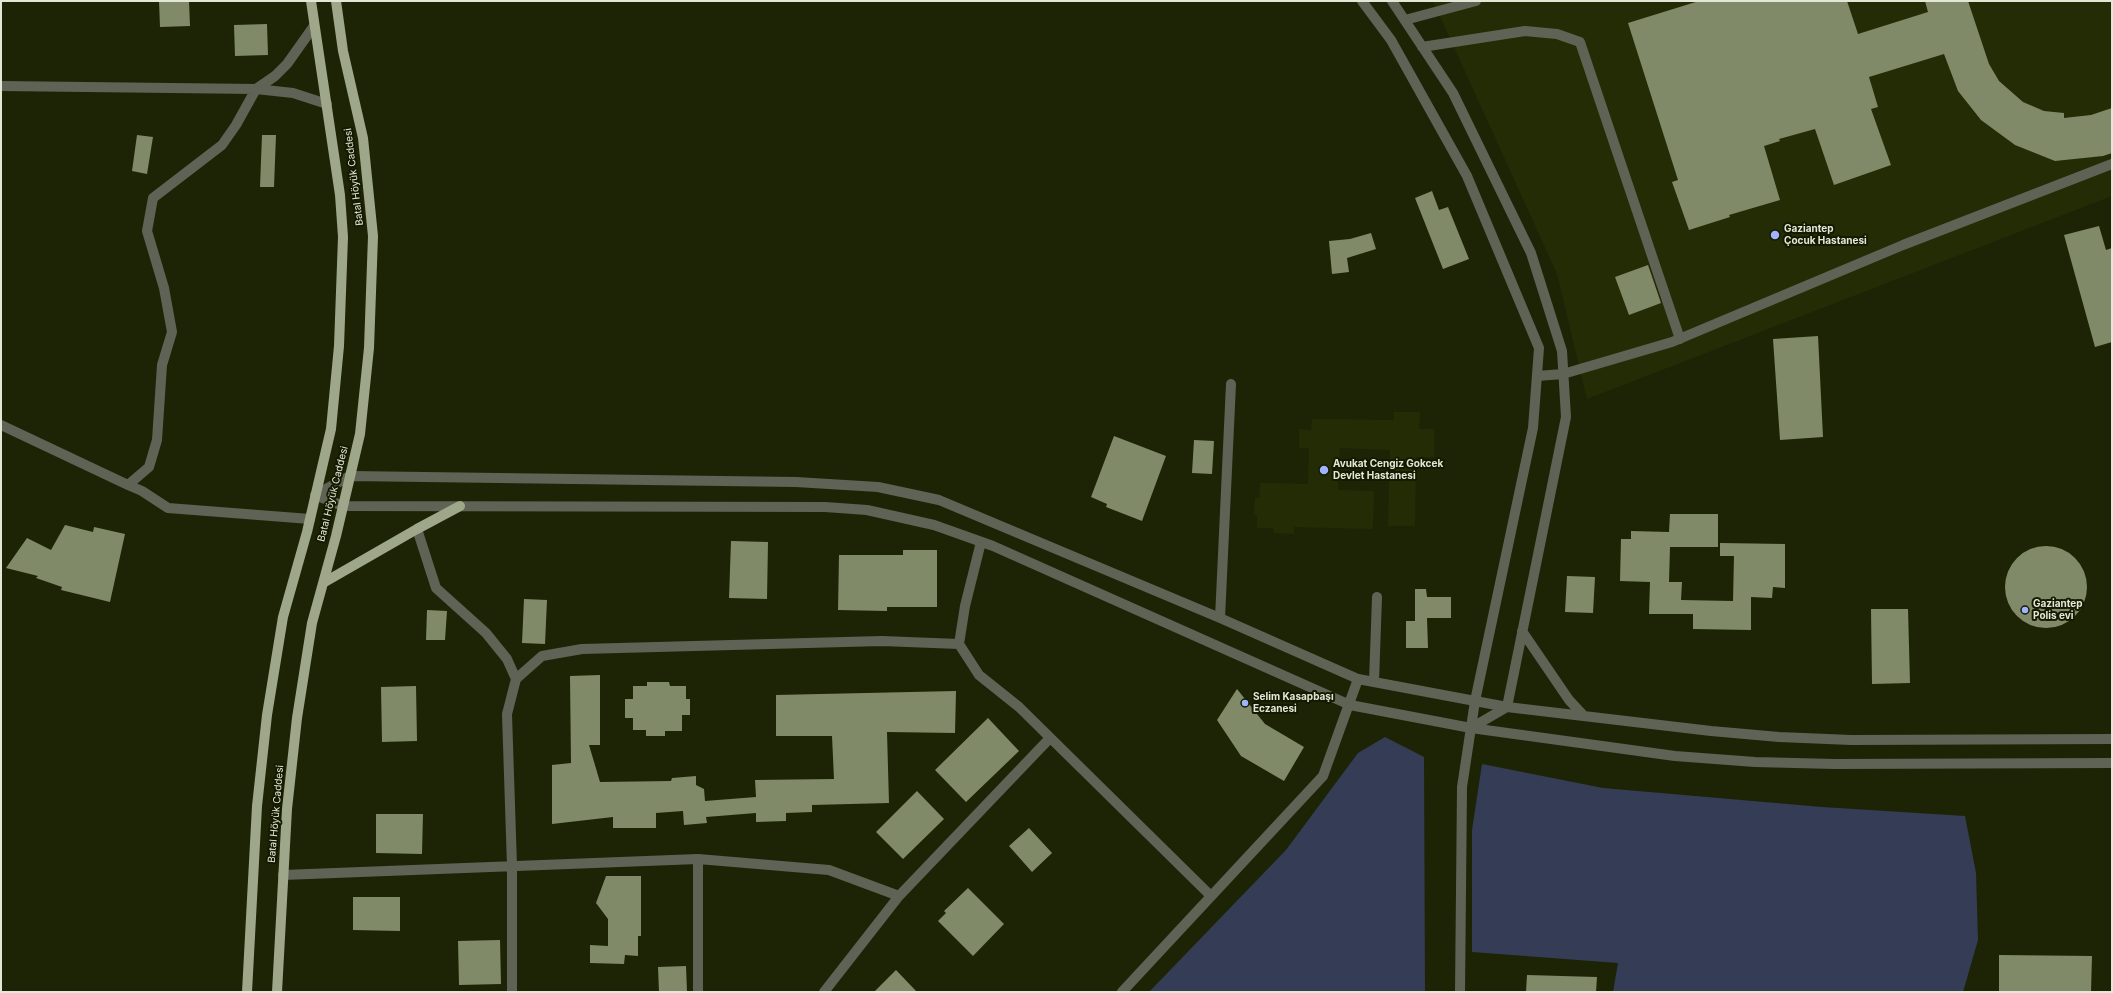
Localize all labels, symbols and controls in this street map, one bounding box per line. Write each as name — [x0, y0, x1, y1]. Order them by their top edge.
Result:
street label: Batal Höyük Caddesi — [342, 128, 366, 226]
place label: Gaziantep Çocuk Hastanesi — [1784, 223, 1867, 246]
marker: Gaziantep Çocuk Hastanesi — [1769, 229, 1781, 241]
street label: Batal Höyük Caddesi — [315, 445, 351, 543]
place label: Avukat Cengiz Gokcek Devlet Hastanesi — [1333, 458, 1443, 482]
marker: Avukat Cengiz Gokcek Devlet Hastanesi — [1318, 464, 1330, 476]
place label: Gaziantep Polis evi — [2033, 598, 2083, 622]
marker: Gaziantep Polis evi — [2020, 605, 2030, 615]
place label: Selim Kasapbaşı Eczanesi — [1253, 691, 1334, 714]
marker: Selim Kasapbaşı Eczanesi — [1240, 698, 1250, 708]
street label: Batal Höyük Caddesi — [266, 765, 286, 863]

